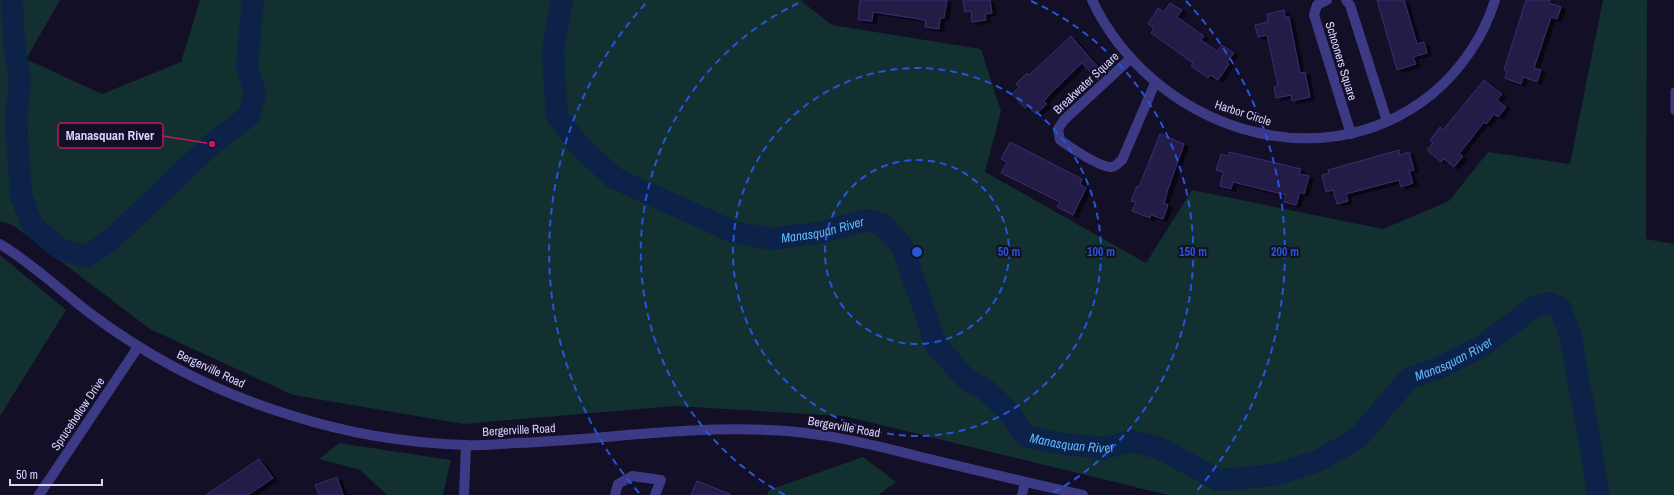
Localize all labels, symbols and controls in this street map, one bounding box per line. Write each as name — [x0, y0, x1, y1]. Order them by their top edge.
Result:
street label: Schooners Square — [1321, 20, 1361, 102]
street label: Breakwater Square — [1050, 48, 1122, 118]
street label: Harbor Circle — [1213, 96, 1273, 130]
callout: Manasquan River — [58, 123, 163, 148]
text: Manasquan River — [66, 127, 155, 144]
water label: Manasquan River — [780, 213, 866, 247]
text: 50 m — [998, 244, 1020, 260]
text: 100 m — [1087, 244, 1115, 260]
text: 150 m — [1179, 244, 1207, 260]
text: 200 m — [1271, 244, 1299, 260]
centre of rings — [910, 245, 924, 259]
water label: Manasquan River — [1412, 333, 1496, 385]
street label: Bergerville Road — [174, 346, 248, 392]
street label: Sprucehollow Drive — [48, 374, 108, 454]
street label: Bergerville Road — [807, 413, 881, 441]
street label: Bergerville Road — [482, 420, 556, 440]
water label: Manasquan River — [1028, 429, 1116, 457]
scale bar — [10, 461, 102, 487]
text: 50 m — [16, 467, 38, 483]

